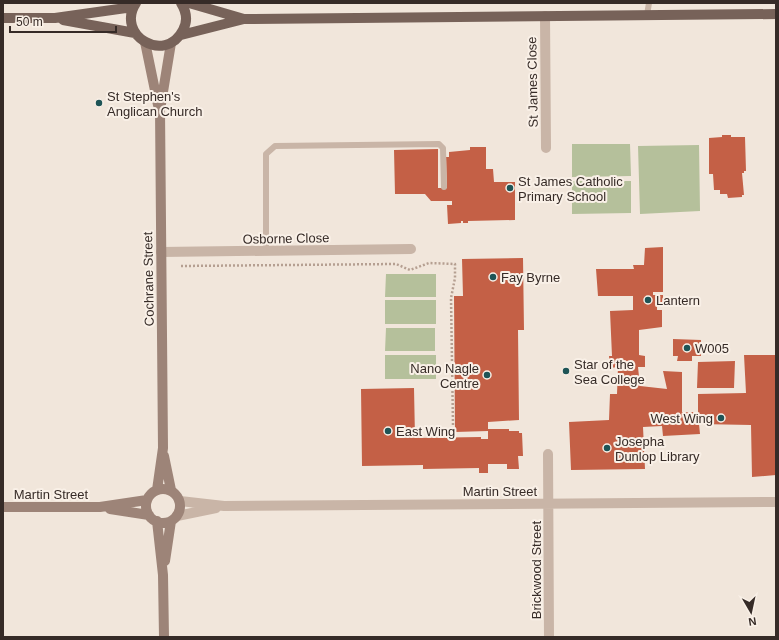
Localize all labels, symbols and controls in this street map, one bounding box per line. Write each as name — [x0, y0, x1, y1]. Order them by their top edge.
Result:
scale bar — [10, 8, 116, 34]
text: 50 m — [16, 15, 43, 29]
street label: St James Close — [524, 36, 541, 128]
place label: St Stephen's Anglican Church — [107, 89, 202, 119]
marker: St Stephen's Anglican Church — [94, 98, 104, 108]
place label: St James Catholic Primary School — [518, 174, 623, 204]
marker: St James Catholic Primary School — [505, 183, 515, 193]
street label: Osborne Close — [243, 230, 329, 247]
street label: Cochrane Street — [140, 231, 157, 326]
place label: Fay Byrne — [501, 270, 560, 285]
marker: Fay Byrne — [488, 272, 498, 282]
place label: Lantern — [656, 293, 700, 308]
marker: Lantern — [643, 295, 653, 305]
place label: W005 — [695, 341, 729, 356]
marker: W005 — [682, 343, 692, 353]
place label: Star of the Sea College — [574, 357, 645, 387]
place label: Nano Nagle Centre — [410, 361, 479, 391]
marker: Star of the Sea College — [561, 366, 571, 376]
marker: Nano Nagle Centre — [482, 370, 492, 380]
place label: West Wing — [650, 411, 713, 426]
marker: West Wing — [716, 413, 726, 423]
place label: East Wing — [396, 424, 455, 439]
marker: East Wing — [383, 426, 393, 436]
place label: Josepha Dunlop Library — [615, 434, 700, 464]
marker: Josepha Dunlop Library — [602, 443, 612, 453]
street label: Martin Street — [463, 484, 538, 499]
street label: Martin Street — [14, 487, 89, 502]
street label: Brickwood Street — [529, 520, 544, 619]
north arrow — [731, 592, 771, 632]
text: N — [748, 615, 757, 628]

